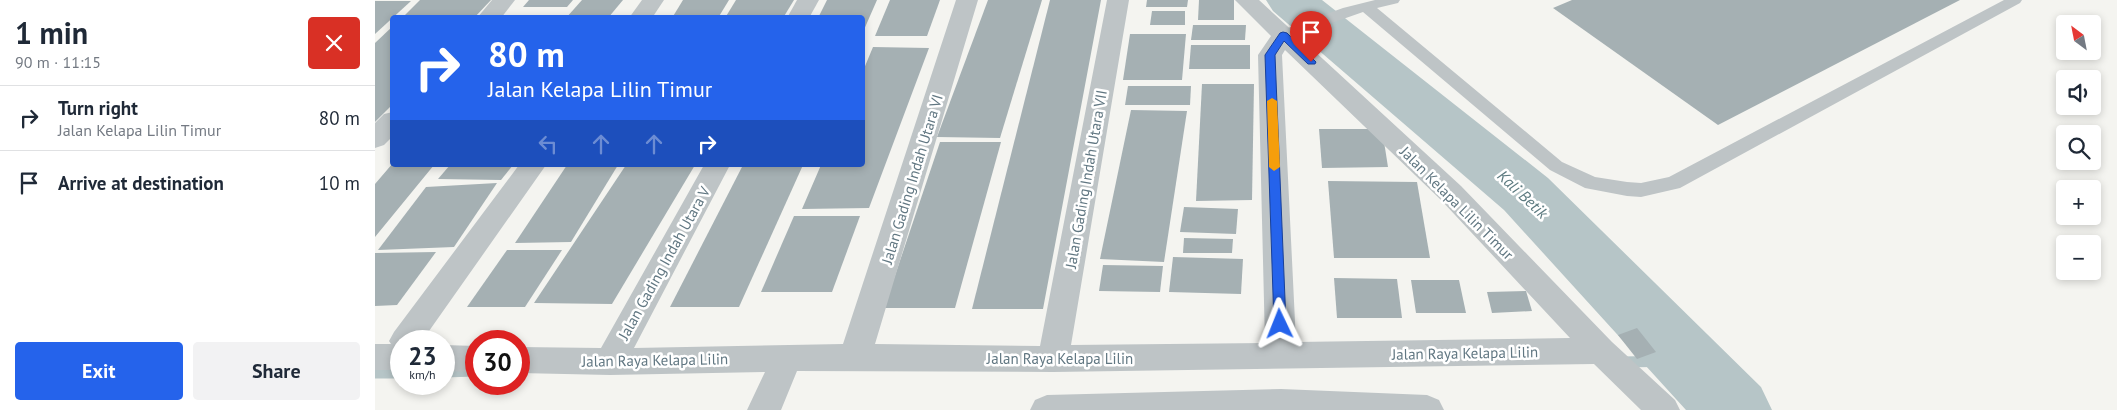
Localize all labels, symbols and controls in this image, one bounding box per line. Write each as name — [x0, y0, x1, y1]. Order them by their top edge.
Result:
pin — [1290, 11, 1332, 62]
text: 1 min — [15, 13, 88, 52]
north arrow — [2056, 15, 2101, 60]
map controls — [2056, 15, 2101, 280]
button: close — [308, 17, 360, 69]
icon: arrive — [1297, 18, 1325, 46]
text: 80 m — [488, 31, 565, 77]
icon: right — [405, 35, 470, 100]
text: 90 m · 11:15 — [15, 52, 101, 72]
button: sound — [2056, 70, 2101, 115]
text: Jalan Kelapa Lilin Timur — [488, 75, 712, 103]
street label: Jalan Gading Indah Utara VII — [1061, 88, 1111, 271]
street label: Jalan Gading Indah Utara VI — [877, 92, 947, 267]
text: Turn right — [58, 96, 138, 120]
icon: right — [15, 104, 43, 132]
text: 80 m — [319, 106, 360, 130]
text: Jalan Kelapa Lilin Timur — [58, 120, 221, 140]
button: search — [2056, 125, 2101, 170]
icon: left — [534, 130, 562, 158]
icon: ahead — [587, 130, 615, 158]
icon: ahead — [640, 130, 668, 158]
icon: right — [693, 130, 721, 158]
street label: Jalan Kelapa Lilin Timur — [1396, 142, 1518, 264]
water label: Kali Betik — [1494, 166, 1553, 223]
icon: arrive — [15, 169, 43, 197]
text: Arrive at destination — [58, 171, 224, 195]
text: 10 m — [319, 171, 360, 195]
button: + — [2056, 180, 2101, 225]
street label: Jalan Gading Indah Utara V — [614, 183, 714, 344]
button: − — [2056, 235, 2101, 280]
position arrow — [1253, 297, 1305, 349]
speed limit sign: 30 — [465, 330, 530, 395]
text: 23 — [408, 340, 437, 372]
button: Exit — [15, 342, 183, 400]
button: Share — [193, 342, 360, 400]
street label: Jalan Raya Kelapa Lilin — [1391, 342, 1538, 364]
street label: Jalan Raya Kelapa Lilin — [581, 349, 728, 371]
street label: Jalan Raya Kelapa Lilin — [986, 349, 1133, 368]
text: km/h — [409, 367, 436, 382]

